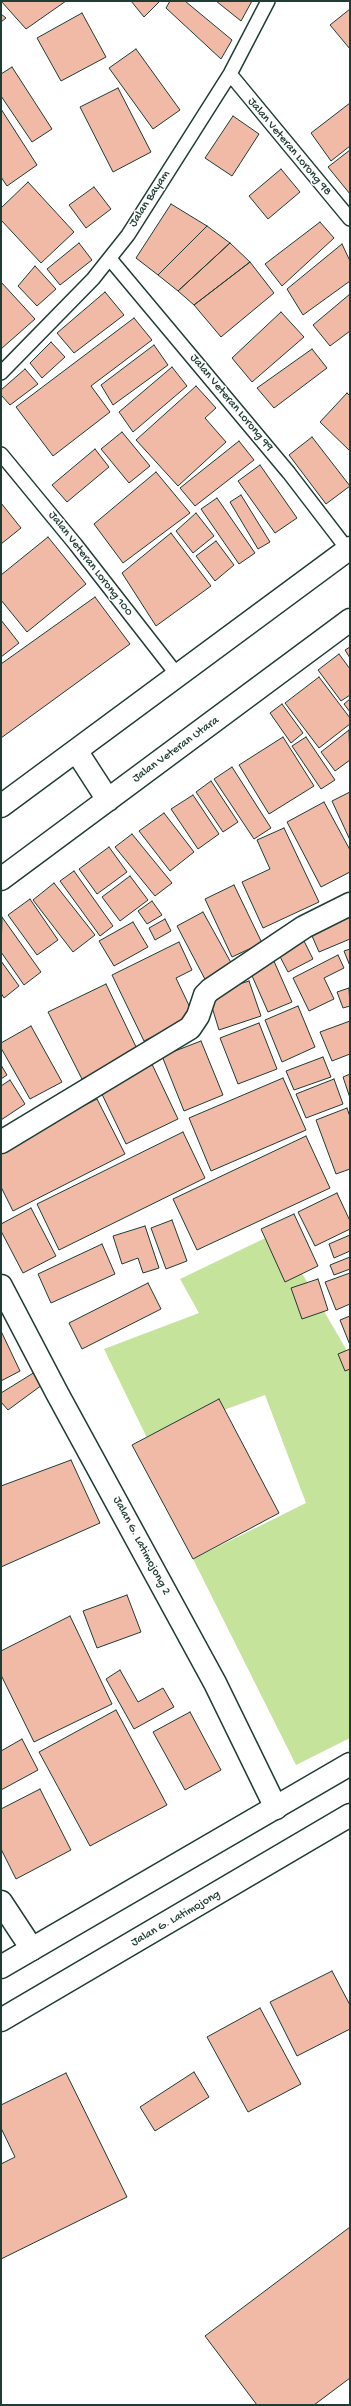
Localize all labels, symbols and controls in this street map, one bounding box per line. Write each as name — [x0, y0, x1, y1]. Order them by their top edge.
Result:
street label: Jalan Veteran Lorong 98 — [244, 95, 334, 199]
street label: Jalan Bayam — [126, 168, 174, 230]
street label: Jalan Veteran Lorong 99 — [186, 351, 276, 455]
street label: Jalan Veteran Lorong 100 — [45, 509, 135, 619]
street label: Jalan Veteran Utara — [130, 714, 222, 786]
street label: Jalan G. Latimojong 2 — [109, 1494, 173, 1598]
street label: Jalan G. Latimojong — [129, 1888, 223, 1950]

